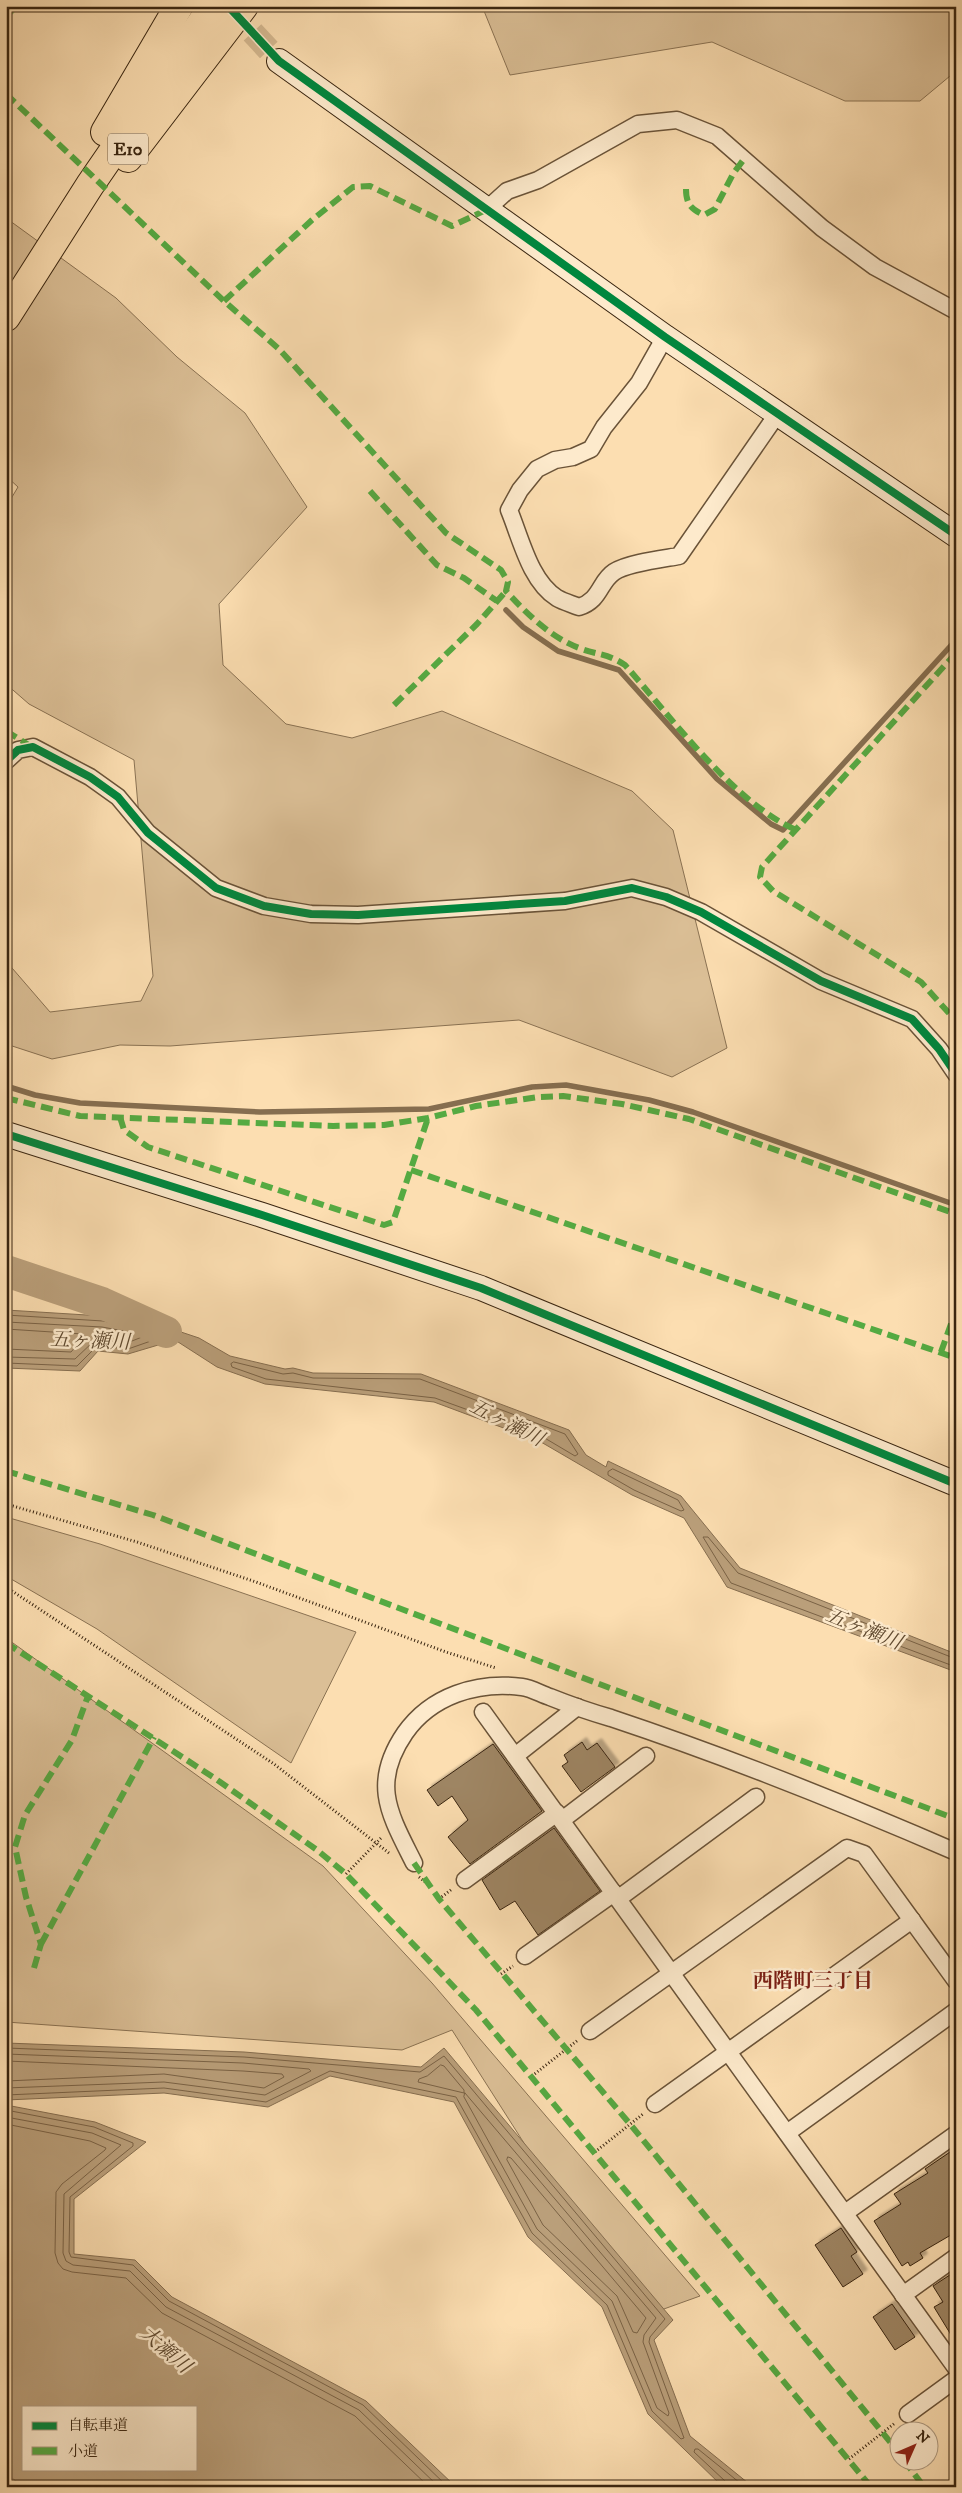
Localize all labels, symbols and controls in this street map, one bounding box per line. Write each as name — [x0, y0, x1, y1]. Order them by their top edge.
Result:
road number: E10 — [108, 134, 148, 164]
water label: 五ヶ瀬川 — [50, 1328, 132, 1355]
water label: 五ヶ瀬川 — [465, 1394, 549, 1454]
water label: 五ヶ瀬川 — [822, 1603, 907, 1657]
district label: 西階町三丁目 — [753, 1969, 873, 1994]
water label: 大瀬川 — [134, 2321, 197, 2381]
legend — [22, 2406, 198, 2470]
text: 自転車道 — [68, 2416, 128, 2435]
north arrow — [890, 2420, 940, 2470]
text: N — [912, 2427, 933, 2448]
text: 小道 — [68, 2442, 98, 2461]

